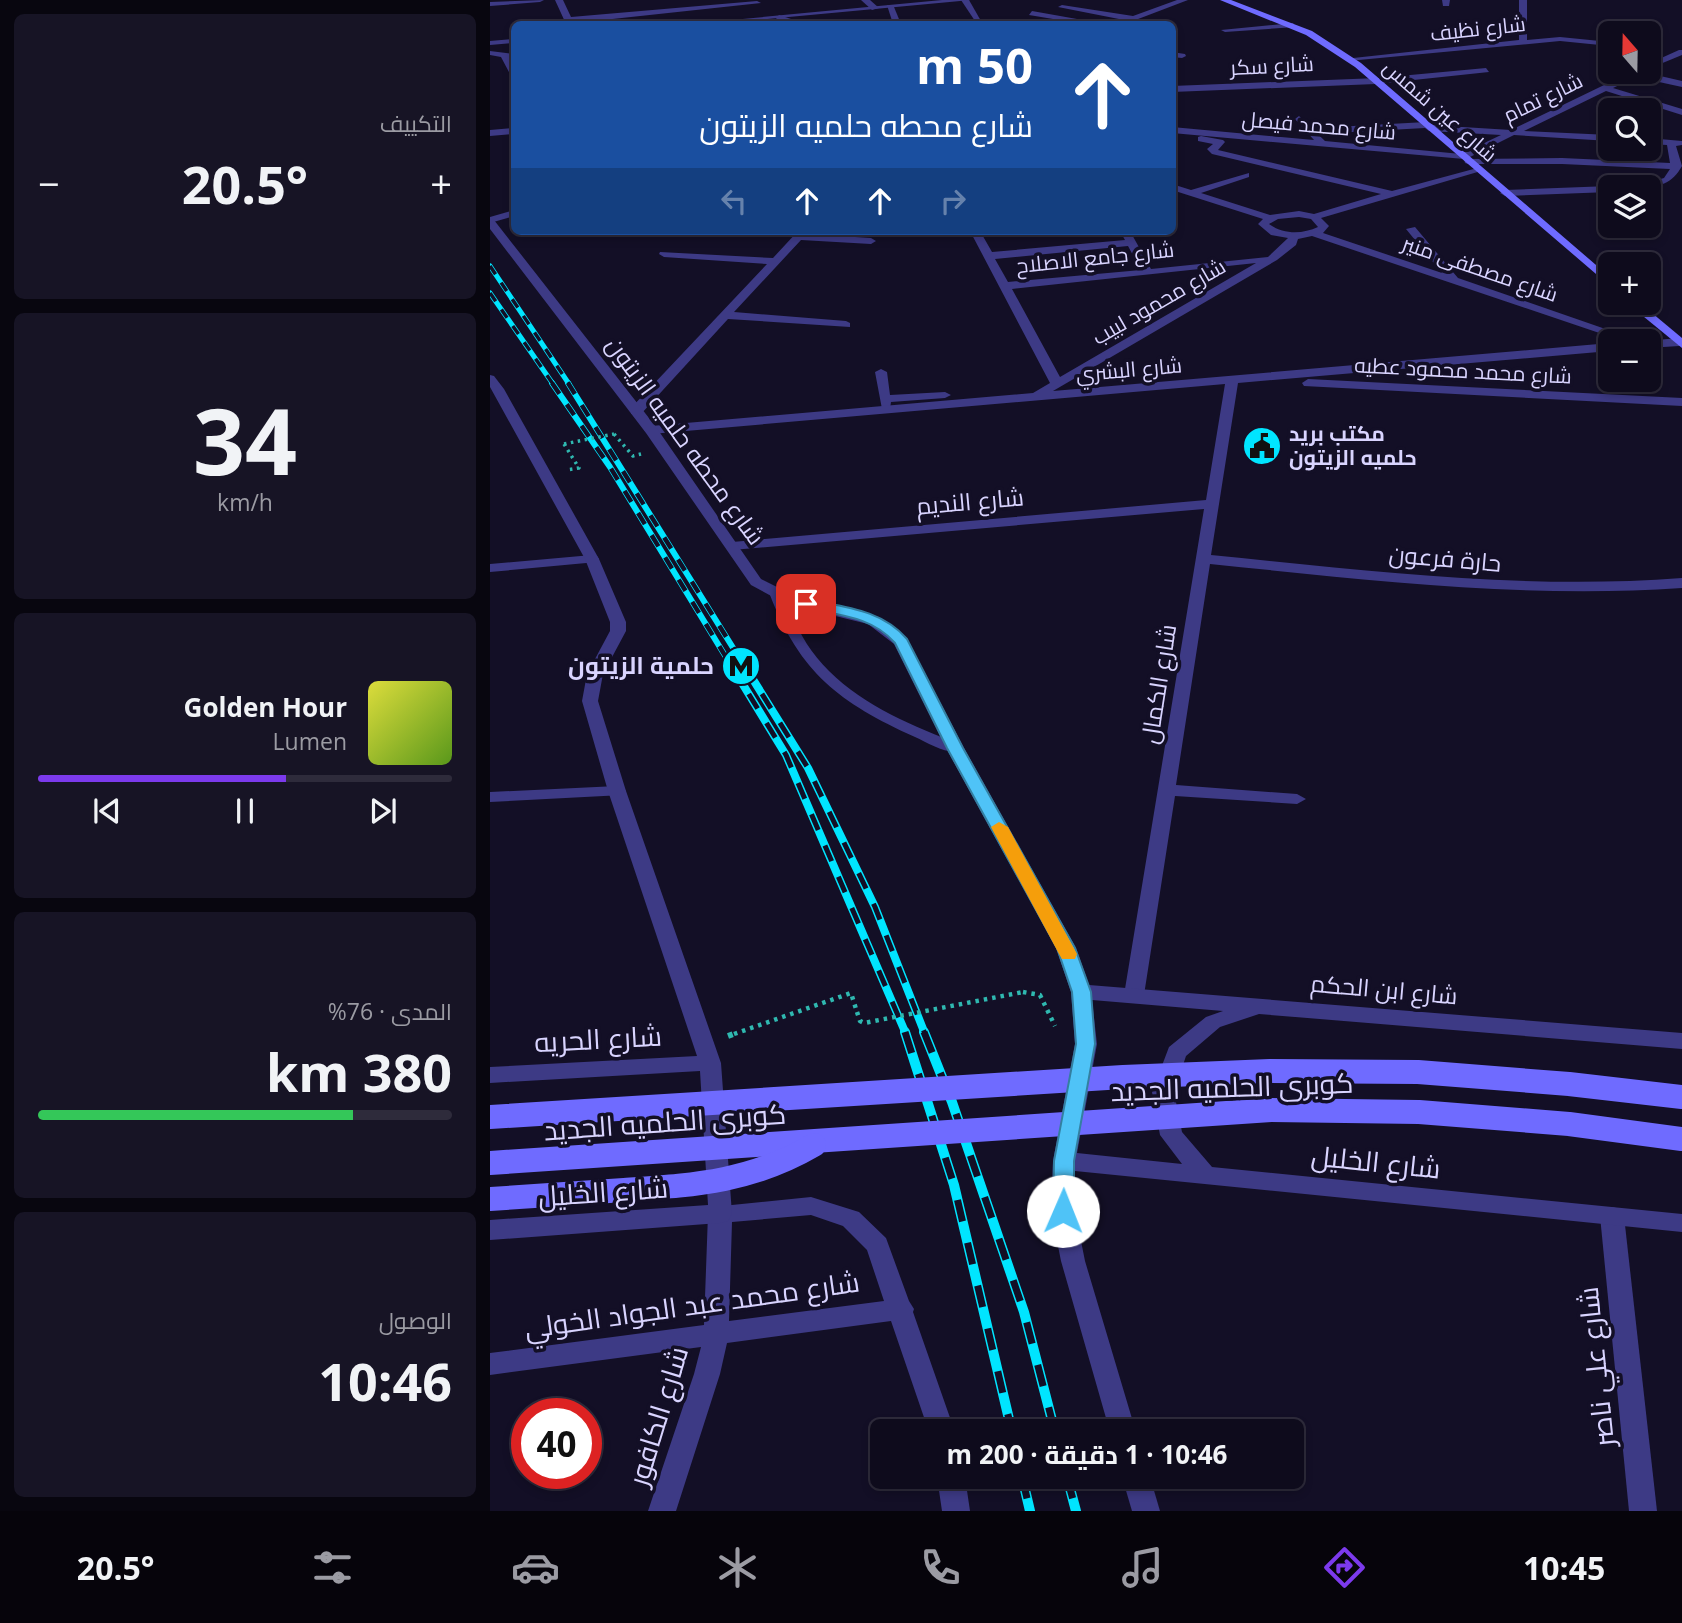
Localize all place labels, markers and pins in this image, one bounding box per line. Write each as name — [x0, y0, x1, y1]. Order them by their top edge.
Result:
place label: مكتب بريد حلميه الزيتون — [1289, 419, 1417, 471]
public building icon: مكتب بريد حلميه الزيتون — [1241, 425, 1283, 467]
pin — [776, 574, 836, 634]
metro station icon: حلمية الزيتون — [720, 645, 762, 687]
place label: حلمية الزيتون — [568, 648, 714, 681]

